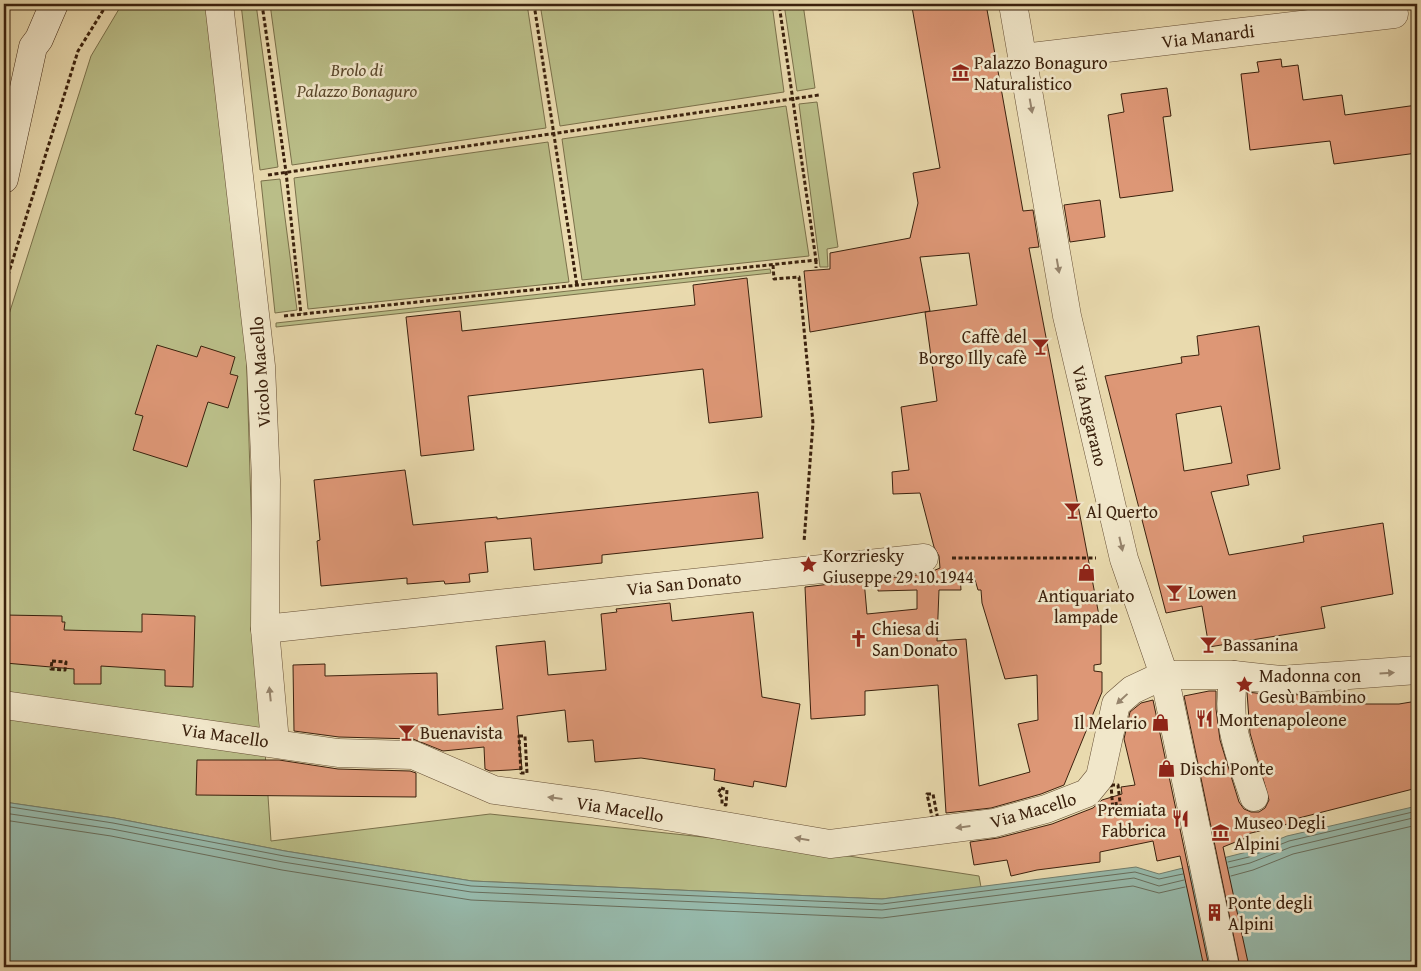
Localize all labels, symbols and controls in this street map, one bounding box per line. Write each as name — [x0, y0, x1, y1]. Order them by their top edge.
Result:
street label: Via Manardi — [1160, 17, 1256, 55]
place label: Palazzo Bonaguro Naturalistico — [974, 49, 1108, 97]
park label: Brolo di Palazzo Bonaguro — [296, 56, 418, 104]
museum icon: Palazzo Bonaguro Naturalistico — [950, 62, 970, 82]
one-way arrow — [1028, 98, 1036, 114]
one-way arrow — [1055, 259, 1063, 275]
street label: Vicolo Macello — [243, 316, 277, 428]
place label: Caffè del Borgo Illy cafè — [919, 323, 1027, 371]
bar icon: Caffè del Borgo Illy cafè — [1031, 336, 1051, 356]
street label: Via Angarano — [1065, 363, 1115, 469]
place label: Al Querto — [1086, 498, 1158, 525]
bar icon: Al Querto — [1062, 501, 1082, 521]
one-way arrow — [1117, 537, 1125, 552]
place label: Korzriesky Giuseppe 29.10.1944 — [823, 542, 974, 590]
place icon: Korzriesky Giuseppe 29.10.1944 — [799, 555, 819, 575]
shop icon: Antiquariato lampade — [1076, 562, 1096, 582]
street label: Via San Donato — [625, 564, 743, 602]
place label: Lowen — [1188, 579, 1237, 606]
place label: Antiquariato lampade — [1038, 582, 1134, 630]
bar icon: Lowen — [1164, 582, 1184, 602]
place label: Chiesa di San Donato — [872, 615, 958, 663]
church icon: Chiesa di San Donato — [848, 628, 868, 648]
place label: Bassanina — [1223, 631, 1299, 658]
bar icon: Bassanina — [1199, 634, 1219, 654]
place label: Madonna con Gesù Bambino — [1259, 662, 1366, 710]
one-way arrow — [1380, 668, 1396, 676]
place icon: Madonna con Gesù Bambino — [1235, 675, 1255, 695]
one-way arrow — [266, 685, 274, 701]
one-way arrow — [1117, 693, 1129, 705]
place label: Montenapoleone — [1219, 706, 1347, 733]
place label: Il Melario — [1074, 709, 1147, 736]
restaurant icon: Montenapoleone — [1195, 709, 1215, 729]
shop icon: Il Melario — [1151, 712, 1171, 732]
street label: Via Macello — [179, 715, 271, 755]
place label: Buenavista — [420, 719, 503, 746]
bar icon: Buenavista — [396, 722, 416, 742]
place label: Dischi Ponte — [1180, 755, 1274, 782]
shop icon: Dischi Ponte — [1156, 758, 1176, 778]
street label: Via Macello — [987, 785, 1079, 835]
street label: Via Macello — [574, 789, 666, 829]
one-way arrow — [547, 794, 563, 802]
place label: Premiata Fabbrica — [1098, 796, 1166, 844]
restaurant icon: Premiata Fabbrica — [1170, 809, 1190, 829]
place label: Museo Degli Alpini — [1234, 809, 1326, 857]
museum icon: Museo Degli Alpini — [1210, 822, 1230, 842]
one-way arrow — [955, 823, 971, 831]
one-way arrow — [794, 835, 810, 843]
place label: Ponte degli Alpini — [1228, 889, 1313, 937]
building icon: Ponte degli Alpini — [1204, 902, 1224, 922]

